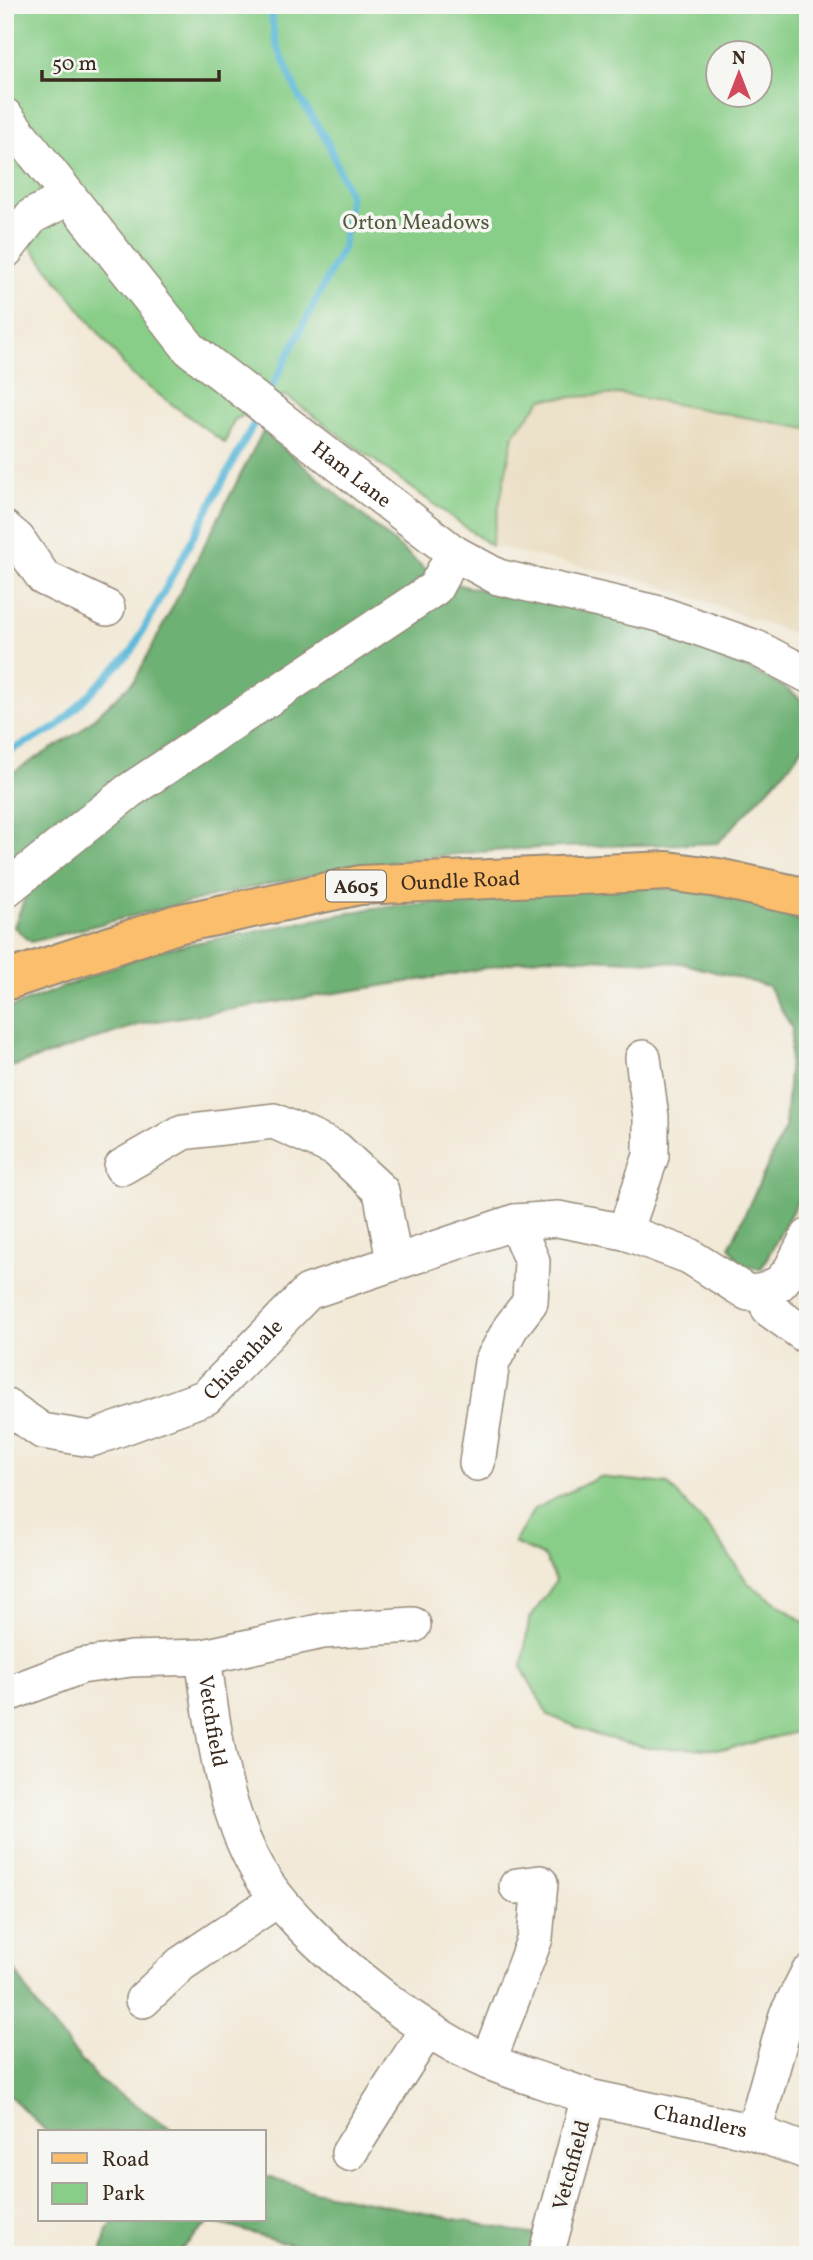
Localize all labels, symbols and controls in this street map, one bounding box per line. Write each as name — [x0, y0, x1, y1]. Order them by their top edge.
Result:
scale bar — [42, 38, 219, 82]
north arrow — [704, 38, 774, 108]
text: N — [732, 46, 746, 72]
text: 50 m — [52, 50, 97, 79]
park label: Orton Meadows — [343, 209, 489, 238]
street label: Ham Lane — [305, 435, 397, 515]
street label: Oundle Road — [400, 865, 521, 899]
road number: A605 — [326, 870, 386, 902]
street label: Chisenhale — [197, 1313, 290, 1407]
street label: Vetchfield — [190, 1674, 233, 1770]
street label: Chandlers — [651, 2098, 750, 2146]
street label: Vetchfield — [547, 2117, 598, 2214]
legend — [38, 2130, 266, 2222]
text: Road — [102, 2146, 149, 2175]
text: Park — [102, 2180, 145, 2209]

